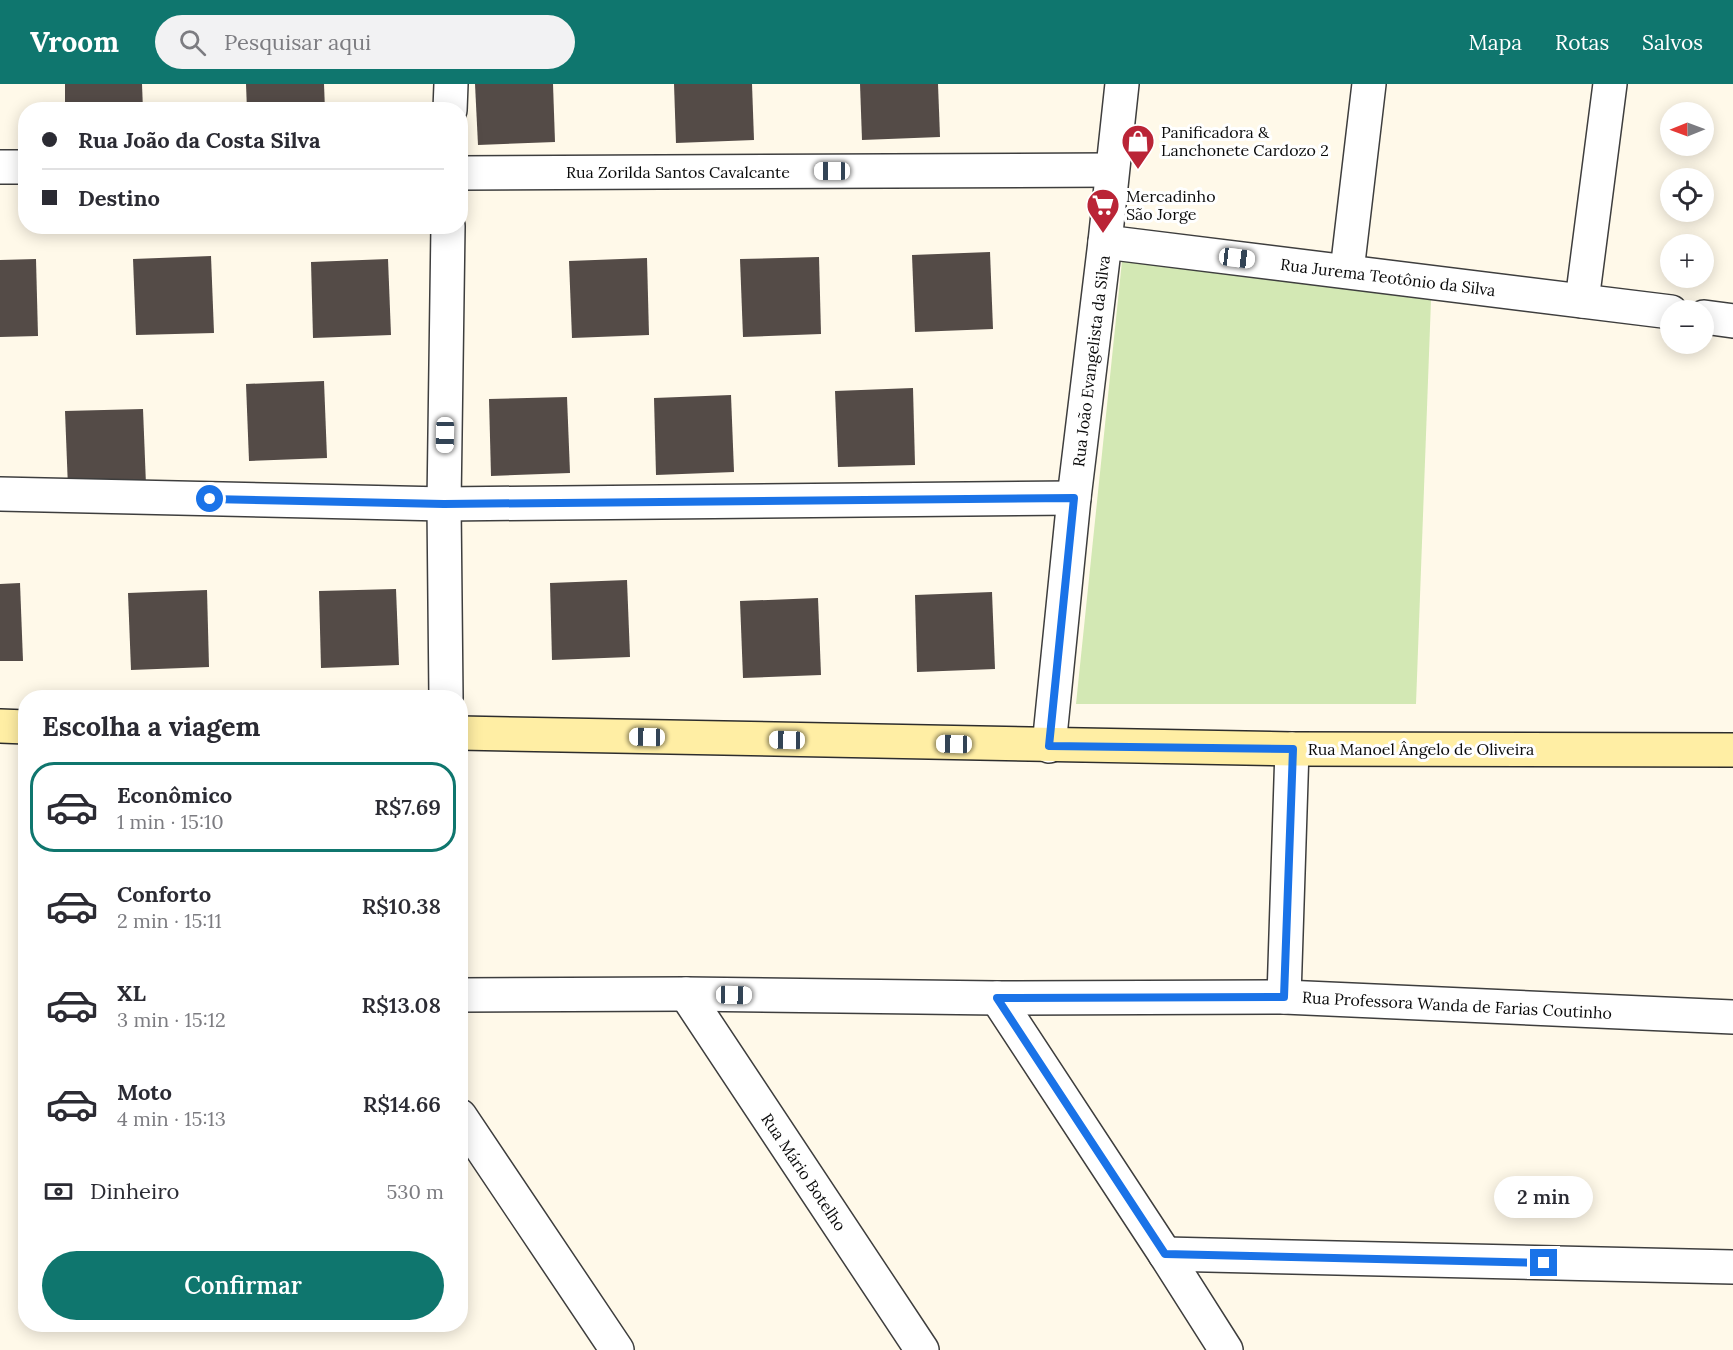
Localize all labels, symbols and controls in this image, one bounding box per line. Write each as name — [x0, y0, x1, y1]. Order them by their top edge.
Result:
search box — [155, 15, 575, 69]
text: Vroom — [30, 24, 119, 60]
icon: search — [176, 26, 209, 59]
text: Pesquisar aqui — [224, 28, 371, 56]
text: Mapa — [1469, 29, 1522, 56]
text: Rotas — [1555, 29, 1609, 56]
text: Salvos — [1642, 29, 1703, 56]
north arrow — [1660, 102, 1714, 156]
map controls — [1660, 102, 1714, 354]
place label: Panificadora & Lanchonete Cardozo 2 — [1161, 122, 1329, 160]
shop icon: Panificadora & Lanchonete Cardozo 2 — [1120, 123, 1156, 170]
text: Rua João da Costa Silva — [78, 126, 321, 154]
street label: Rua Zorilda Santos Cavalcante — [566, 162, 790, 182]
car — [814, 162, 850, 180]
button: locate — [1660, 168, 1714, 222]
text: Destino — [78, 184, 160, 212]
place label: Mercadinho São Jorge — [1126, 186, 1216, 224]
supermarket icon: Mercadinho São Jorge — [1085, 187, 1121, 234]
button: + — [1660, 234, 1714, 288]
car — [1218, 247, 1256, 269]
street label: Rua João Evangelista da Silva — [1068, 254, 1114, 468]
street label: Rua Jurema Teotônio da Silva — [1279, 254, 1497, 300]
button: − — [1660, 300, 1714, 354]
car — [436, 417, 454, 453]
route start — [196, 485, 223, 512]
text: Escolha a viagem — [42, 709, 260, 743]
car — [629, 728, 665, 746]
car — [769, 731, 805, 749]
car — [936, 735, 972, 753]
street label: Rua Manoel Ângelo de Oliveira — [1308, 739, 1534, 759]
icon: car — [45, 780, 99, 834]
text: Econômico — [117, 781, 232, 809]
text: R$7.69 — [374, 793, 441, 821]
text: 1 min · 15:10 — [117, 809, 224, 834]
icon: car — [45, 879, 99, 933]
text: Conforto — [117, 880, 211, 908]
text: R$10.38 — [362, 892, 441, 920]
text: 2 min · 15:11 — [117, 908, 222, 933]
icon: car — [45, 978, 99, 1032]
text: XL — [117, 979, 146, 1007]
car — [716, 986, 752, 1004]
street label: Rua Professora Wanda de Farias Coutinho — [1302, 987, 1612, 1023]
text: R$13.08 — [362, 991, 441, 1019]
text: 3 min · 15:12 — [117, 1007, 226, 1032]
icon: car — [45, 1077, 99, 1131]
text: Moto — [117, 1078, 172, 1106]
text: R$14.66 — [363, 1090, 441, 1118]
text: 4 min · 15:13 — [117, 1106, 226, 1131]
street label: Rua Mário Botelho — [757, 1109, 851, 1235]
icon: cash — [42, 1175, 75, 1208]
callout: 2 min — [1494, 1176, 1594, 1218]
text: Dinheiro — [90, 1177, 179, 1205]
text: 530 m — [386, 1179, 444, 1204]
text: 2 min — [1517, 1184, 1570, 1209]
route end — [1530, 1249, 1557, 1276]
button: Confirmar — [42, 1251, 444, 1320]

